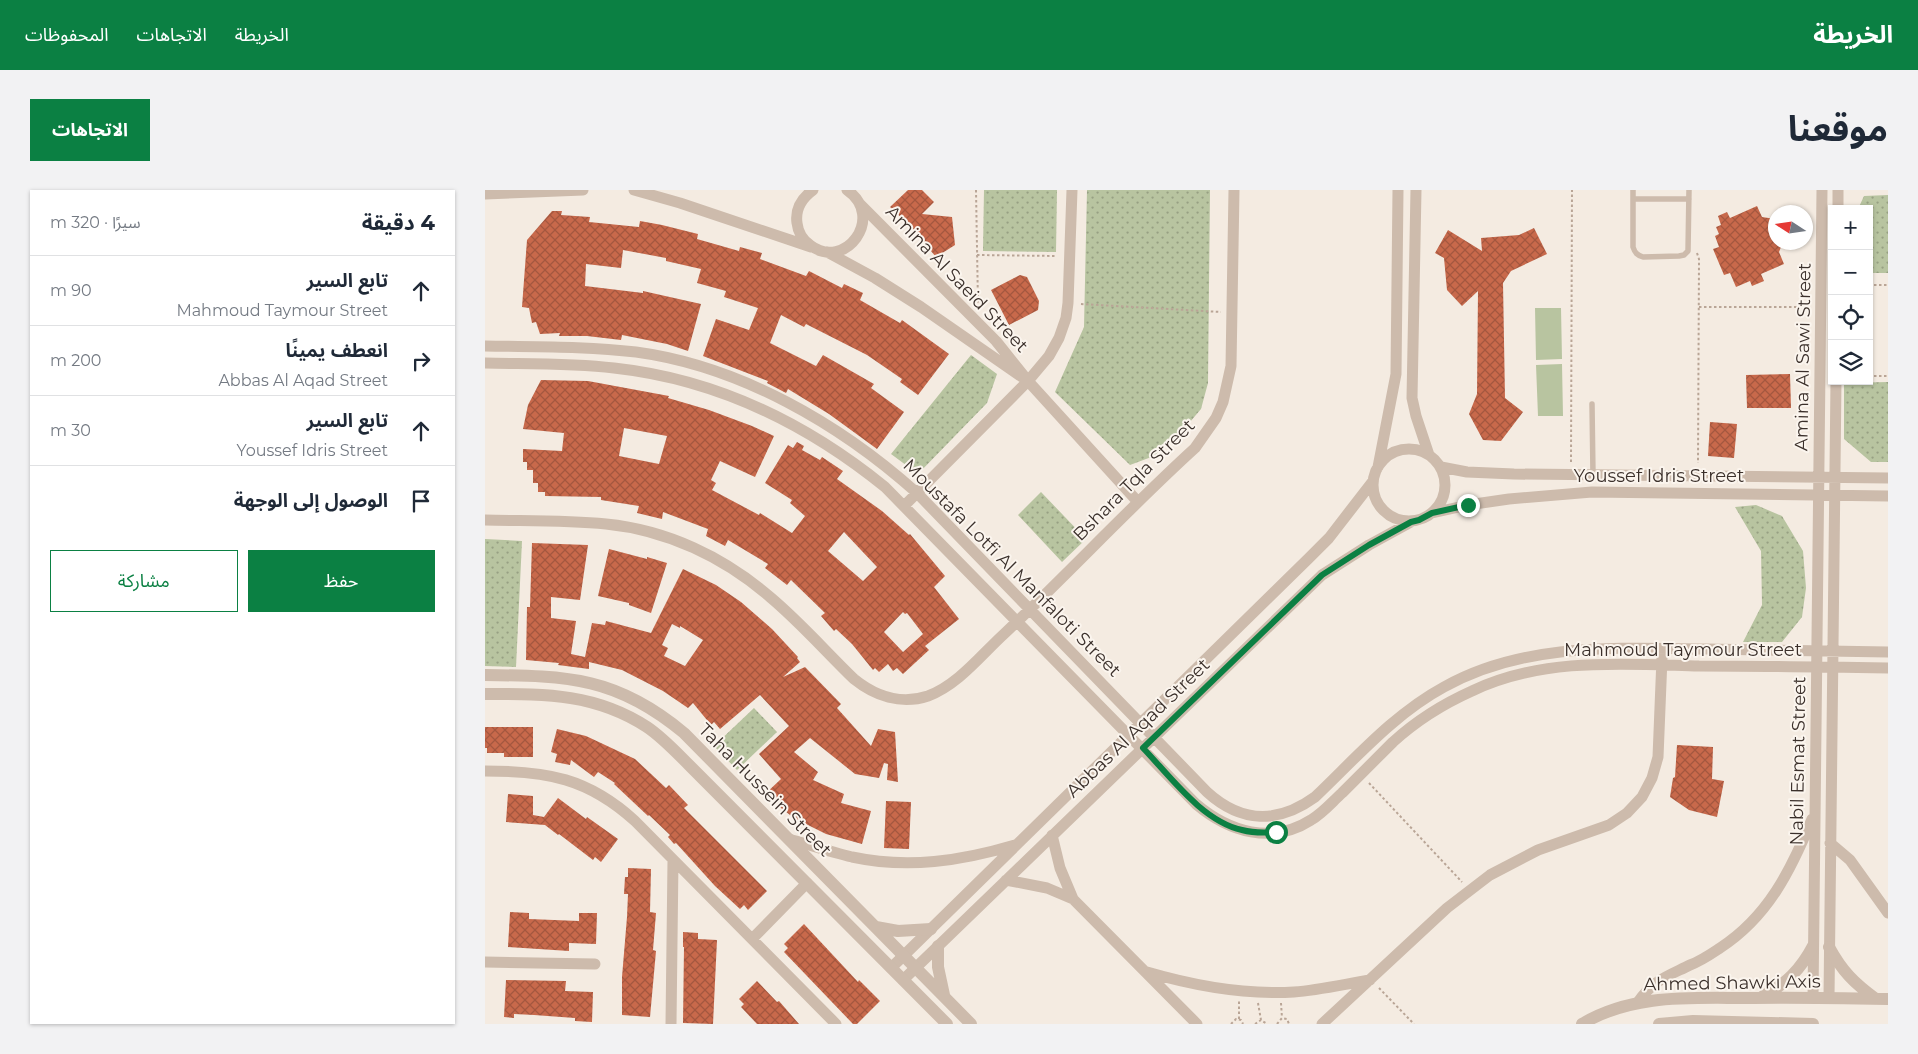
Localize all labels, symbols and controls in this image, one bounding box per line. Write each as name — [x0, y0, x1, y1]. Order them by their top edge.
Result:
text: الخريطة — [1813, 20, 1893, 49]
text: المحفوظات — [25, 24, 109, 46]
text: الاتجاهات — [137, 24, 207, 46]
text: الخريطة — [235, 24, 289, 46]
button: الاتجاهات — [30, 99, 150, 161]
text: موقعنا — [1788, 107, 1888, 150]
street label: Amina Al Saeid Street — [881, 201, 1033, 357]
north arrow — [1768, 205, 1813, 250]
map controls — [1828, 205, 1873, 385]
button: + — [1828, 205, 1873, 250]
text: 4 دقيقة — [362, 210, 435, 235]
text: سيرًا · 320 m — [50, 213, 140, 232]
button: − — [1828, 250, 1873, 295]
street label: Amina Al Sawi Street — [1790, 263, 1816, 451]
text: تابع السير — [306, 269, 388, 292]
icon: ahead — [407, 277, 435, 305]
text: 90 m — [50, 281, 92, 300]
button: locate — [1828, 295, 1873, 340]
text: Mahmoud Taymour Street — [176, 301, 388, 320]
text: انعطف يمينًا — [285, 339, 388, 362]
button: layers — [1828, 340, 1873, 385]
icon: right — [407, 347, 435, 375]
text: 200 m — [50, 351, 101, 370]
text: Abbas Al Aqad Street — [218, 371, 388, 390]
text: تابع السير — [306, 409, 388, 432]
street label: Bshara Tqla Street — [1069, 415, 1199, 545]
icon: ahead — [407, 417, 435, 445]
text: 30 m — [50, 421, 91, 440]
text: Youssef Idris Street — [236, 441, 388, 460]
street label: Moustafa Lotfi Al Manfaloti Street — [898, 454, 1126, 682]
street label: Youssef Idris Street — [1574, 465, 1744, 487]
icon: arrive — [407, 487, 435, 515]
text: الوصول إلى الوجهة — [234, 489, 388, 512]
route end — [1457, 494, 1480, 517]
button: مشاركة — [50, 550, 238, 612]
button: حفظ — [248, 550, 435, 612]
street label: Mahmoud Taymour Street — [1564, 639, 1802, 661]
street label: Abbas Al Aqad Street — [1062, 654, 1214, 802]
street label: Nabil Esmat Street — [1786, 676, 1810, 846]
street label: Taha Hussein Street — [694, 719, 836, 861]
route start — [1265, 821, 1288, 844]
street label: Ahmed Shawki Axis — [1643, 970, 1821, 996]

